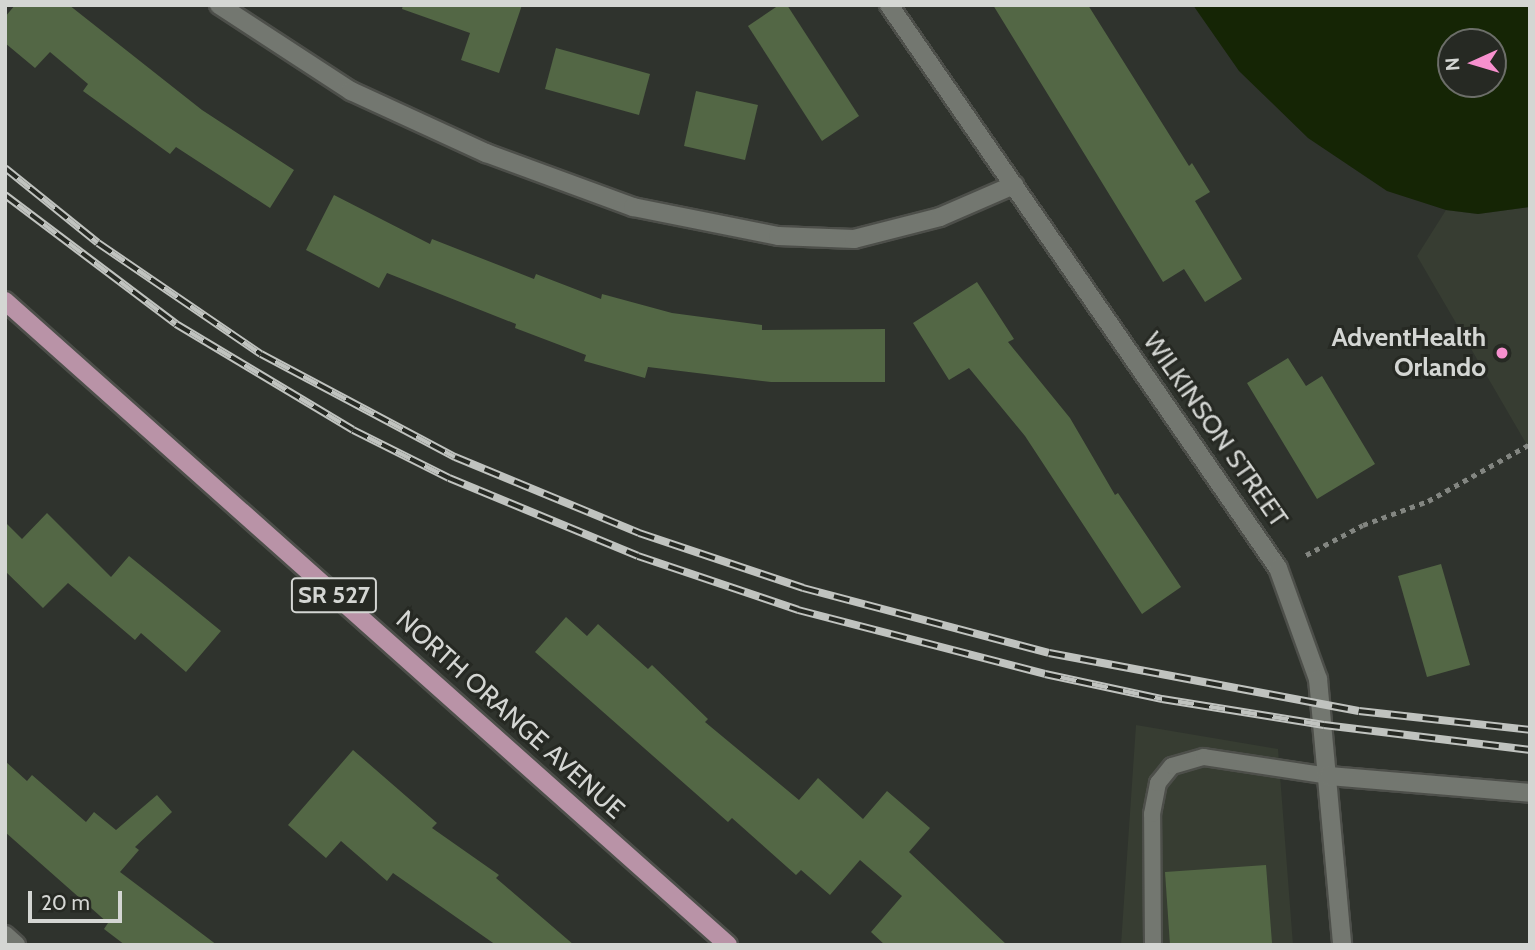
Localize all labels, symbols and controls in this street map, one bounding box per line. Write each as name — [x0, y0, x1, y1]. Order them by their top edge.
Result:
north arrow — [1437, 28, 1507, 98]
text: N — [1441, 57, 1464, 72]
place label: AdventHealth Orlando — [1331, 322, 1486, 384]
street label: WILKINSON STREET — [1136, 327, 1294, 533]
marker: AdventHealth Orlando — [1492, 343, 1512, 363]
road number: SR 527 — [290, 574, 378, 616]
street label: NORTH ORANGE AVENUE — [390, 604, 630, 826]
scale bar — [32, 876, 126, 920]
text: 20 m — [41, 890, 90, 915]

